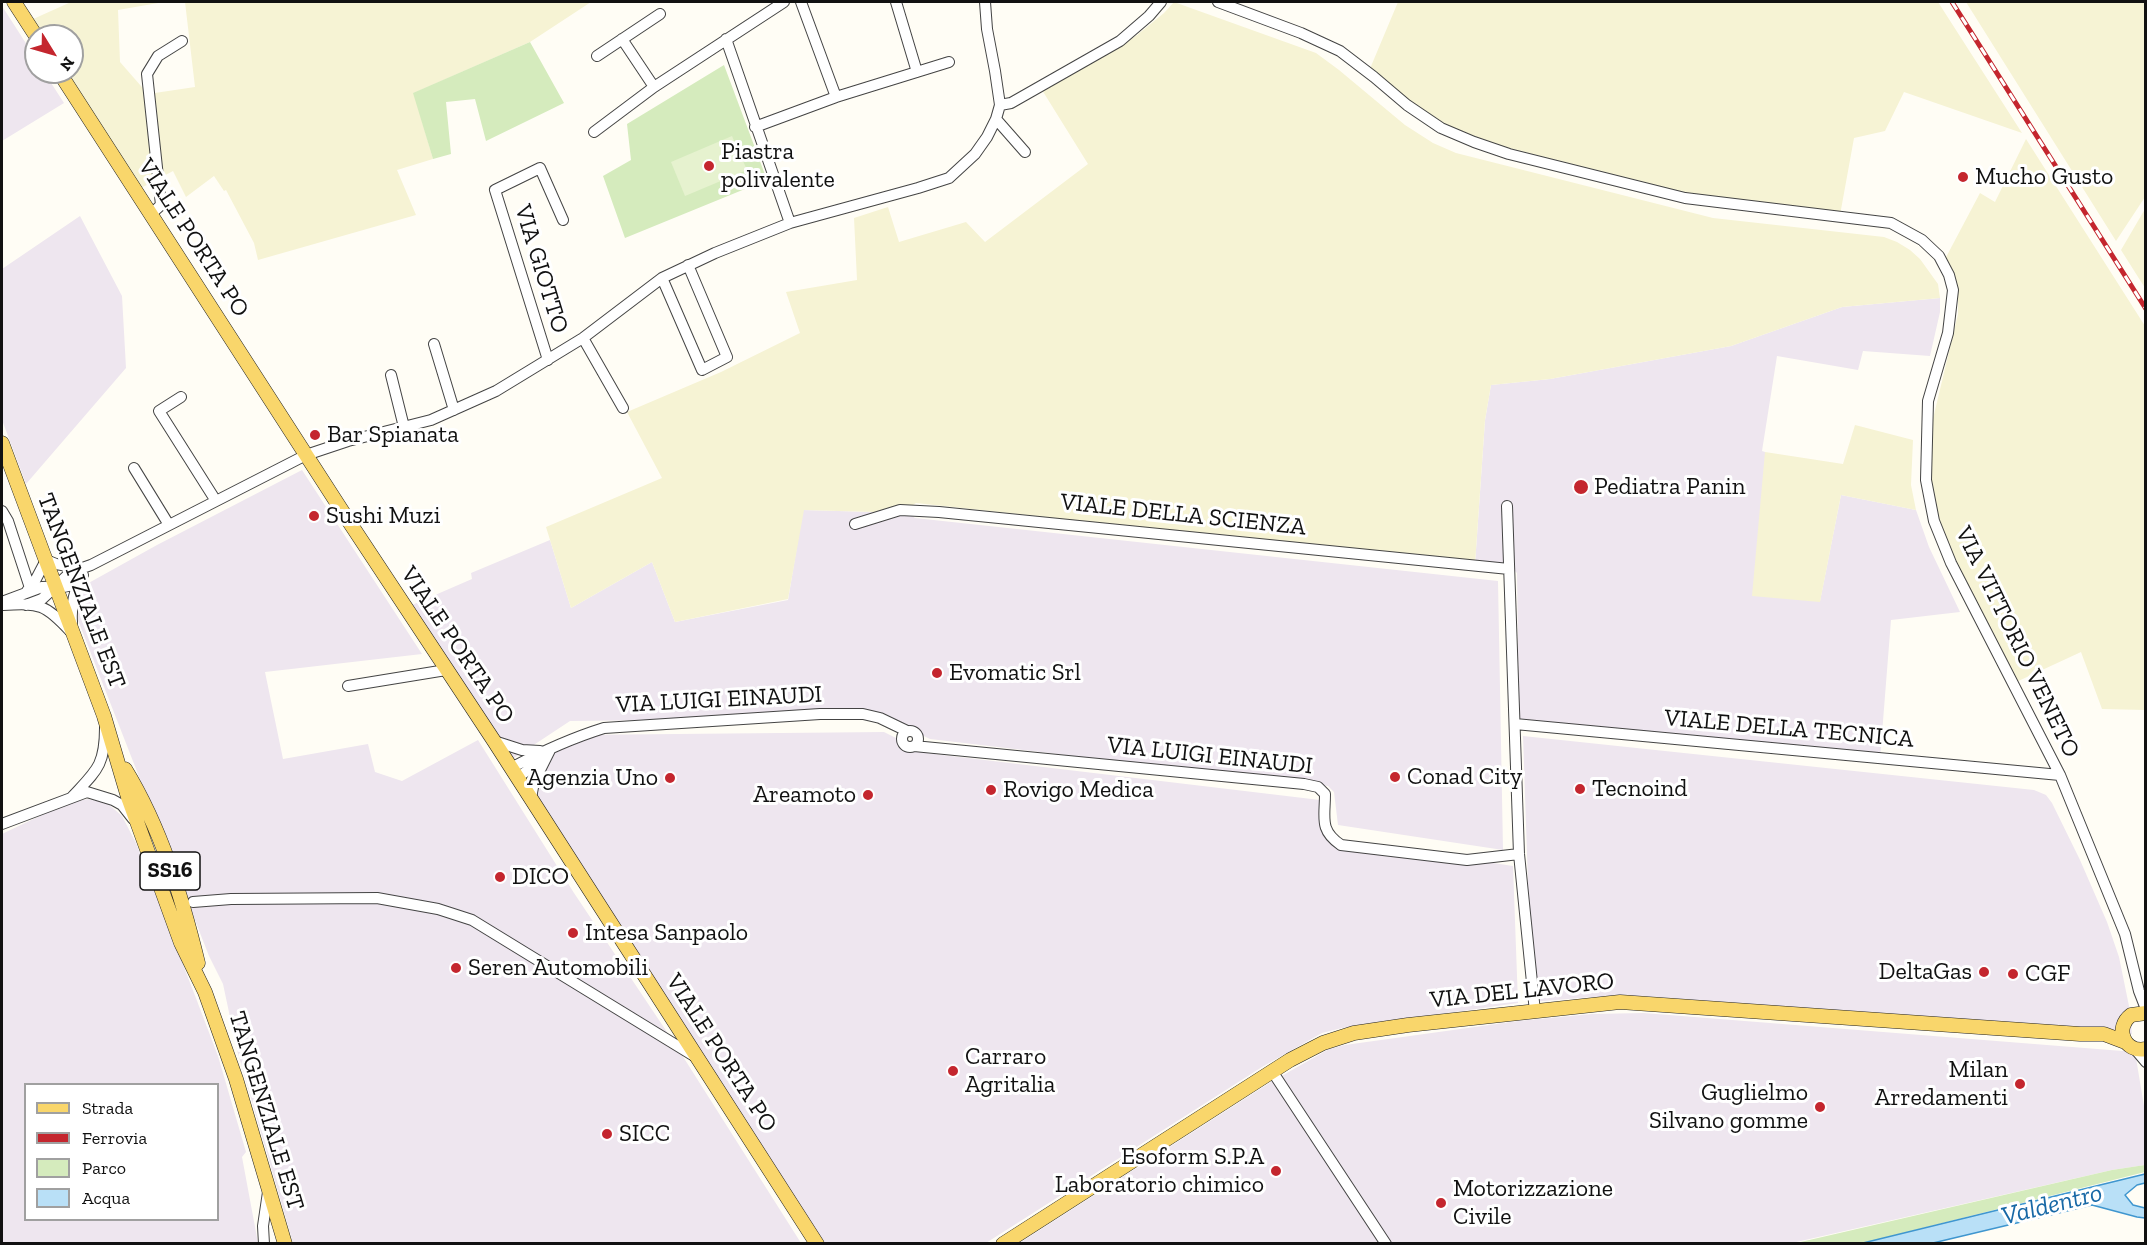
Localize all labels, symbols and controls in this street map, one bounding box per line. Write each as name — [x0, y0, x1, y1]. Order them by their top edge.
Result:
north arrow — [24, 24, 84, 84]
text: N — [56, 53, 78, 75]
place label: Piastra polivalente — [721, 138, 835, 194]
street label: VIALE PORTA PO — [131, 153, 255, 323]
marker: Piastra polivalente — [702, 159, 716, 173]
place label: Mucho Gusto — [1975, 163, 2113, 191]
marker: Mucho Gusto — [1956, 170, 1970, 184]
street label: VIA GIOTTO — [508, 201, 574, 337]
place label: Bar Spianata — [327, 421, 459, 449]
marker: Bar Spianata — [308, 428, 322, 442]
place label: Pediatra Panin — [1594, 473, 1745, 501]
marker: Pediatra Panin — [1572, 478, 1590, 496]
street label: VIALE DELLA SCIENZA — [1059, 488, 1307, 542]
street label: TANGENZIALE EST — [31, 489, 131, 693]
place label: Sushi Muzi — [326, 502, 440, 530]
marker: Sushi Muzi — [307, 509, 321, 523]
street label: VIA VITTORIO VENETO — [1949, 522, 2085, 762]
street label: VIALE PORTA PO — [394, 561, 520, 729]
place label: Evomatic Srl — [949, 659, 1081, 687]
marker: Evomatic Srl — [930, 666, 944, 680]
street label: VIA LUIGI EINAUDI — [615, 680, 823, 720]
street label: VIALE DELLA TECNICA — [1663, 704, 1915, 754]
street label: VIA LUIGI EINAUDI — [1106, 731, 1314, 781]
place label: Conad City — [1407, 763, 1522, 791]
place label: Agenzia Uno — [527, 764, 658, 792]
marker: Conad City — [1388, 770, 1402, 784]
marker: Agenzia Uno — [663, 771, 677, 785]
place label: Tecnoind — [1592, 775, 1687, 803]
place label: Rovigo Medica — [1003, 776, 1154, 804]
place label: Areamoto — [753, 781, 856, 809]
marker: Tecnoind — [1573, 782, 1587, 796]
marker: Rovigo Medica — [984, 783, 998, 797]
marker: Areamoto — [861, 788, 875, 802]
road number: SS16 — [140, 852, 200, 890]
place label: DICO — [512, 863, 569, 891]
marker: DICO — [493, 870, 507, 884]
place label: Intesa Sanpaolo — [585, 919, 748, 947]
marker: Intesa Sanpaolo — [566, 926, 580, 940]
place label: Seren Automobili — [468, 954, 648, 982]
place label: DeltaGas — [1879, 958, 1972, 986]
place label: CGF — [2025, 960, 2070, 988]
marker: Seren Automobili — [449, 961, 463, 975]
marker: DeltaGas — [1977, 965, 1991, 979]
street label: VIA DEL LAVORO — [1429, 967, 1615, 1015]
marker: CGF — [2006, 967, 2020, 981]
street label: VIALE PORTA PO — [659, 968, 783, 1138]
street label: TANGENZIALE EST — [222, 1008, 310, 1214]
place label: Carraro Agritalia — [965, 1043, 1055, 1099]
place label: Milan Arredamenti — [1875, 1056, 2008, 1112]
marker: Carraro Agritalia — [946, 1064, 960, 1078]
marker: Milan Arredamenti — [2013, 1077, 2027, 1091]
place label: Guglielmo Silvano gomme — [1649, 1079, 1808, 1135]
legend — [24, 1083, 219, 1221]
text: Strada — [82, 1097, 133, 1119]
marker: Guglielmo Silvano gomme — [1813, 1100, 1827, 1114]
place label: SICC — [619, 1120, 670, 1148]
text: Ferrovia — [82, 1127, 147, 1149]
marker: SICC — [600, 1127, 614, 1141]
place label: Esoform S.P.A Laboratorio chimico — [1055, 1143, 1264, 1199]
text: Parco — [82, 1157, 126, 1179]
marker: Esoform S.P.A Laboratorio chimico — [1269, 1164, 1283, 1178]
place label: Motorizzazione Civile — [1453, 1175, 1613, 1231]
water label: Valdentro — [1998, 1177, 2106, 1233]
text: Acqua — [82, 1187, 130, 1209]
marker: Motorizzazione Civile — [1434, 1196, 1448, 1210]

